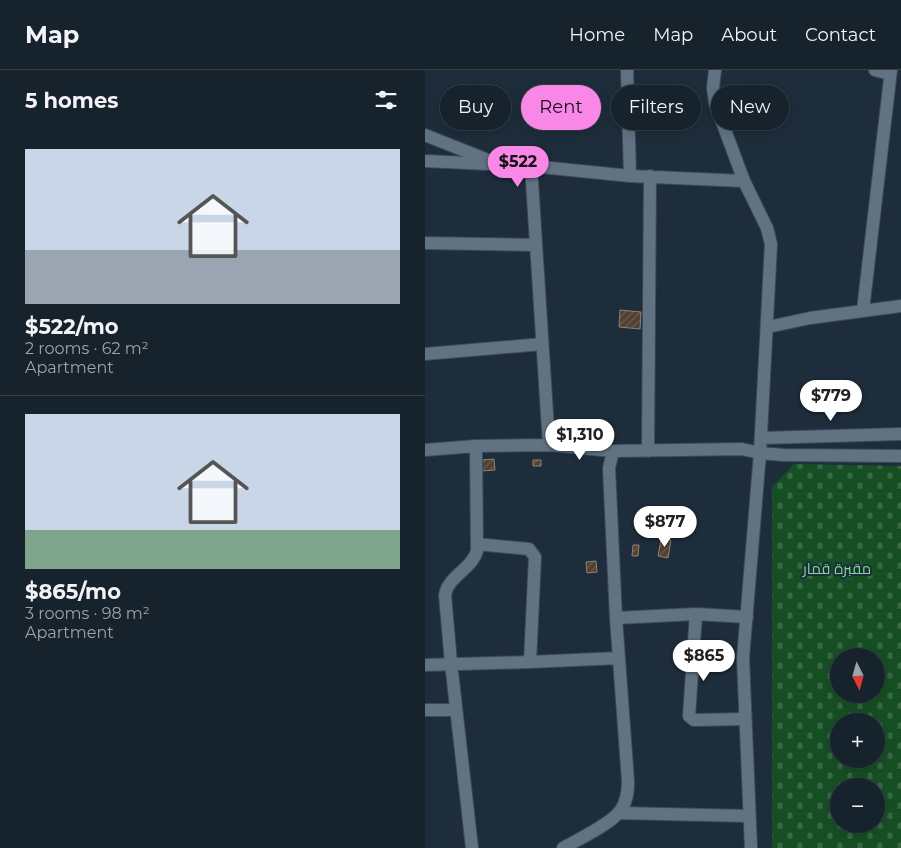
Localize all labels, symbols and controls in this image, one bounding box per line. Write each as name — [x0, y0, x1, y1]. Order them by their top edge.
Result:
text: Map — [25, 20, 79, 49]
text: Home — [569, 24, 625, 46]
text: Map — [653, 24, 693, 46]
text: About — [721, 24, 777, 46]
text: Contact — [805, 24, 876, 46]
chip: Buy — [440, 85, 511, 130]
chip: Rent — [521, 85, 601, 130]
chip: Filters — [611, 85, 701, 130]
chip: New — [711, 85, 789, 130]
icon: filters — [372, 86, 400, 114]
text: 5 homes — [25, 88, 118, 113]
pin: $522 — [488, 146, 548, 188]
text: $522 — [499, 152, 537, 171]
icon: home — [168, 181, 258, 271]
text: $522/mo — [25, 314, 119, 339]
text: 2 rooms · 62 m² — [25, 339, 149, 358]
text: Apartment — [25, 358, 114, 377]
pin: $779 — [801, 380, 861, 422]
text: $779 — [811, 386, 851, 405]
pin: $1,310 — [539, 418, 621, 461]
text: $1,310 — [556, 425, 604, 444]
icon: home — [168, 447, 258, 537]
pin: $877 — [635, 506, 695, 548]
text: $877 — [645, 512, 685, 531]
park label: مقبرة قمار — [802, 559, 871, 578]
text: $865/mo — [25, 579, 121, 604]
text: 3 rooms · 98 m² — [25, 604, 150, 623]
text: Apartment — [25, 623, 114, 642]
pin: $865 — [674, 640, 734, 682]
text: $865 — [684, 646, 724, 665]
north arrow — [830, 648, 885, 702]
map controls — [830, 648, 885, 833]
button: + — [830, 713, 885, 768]
button: − — [830, 778, 885, 833]

